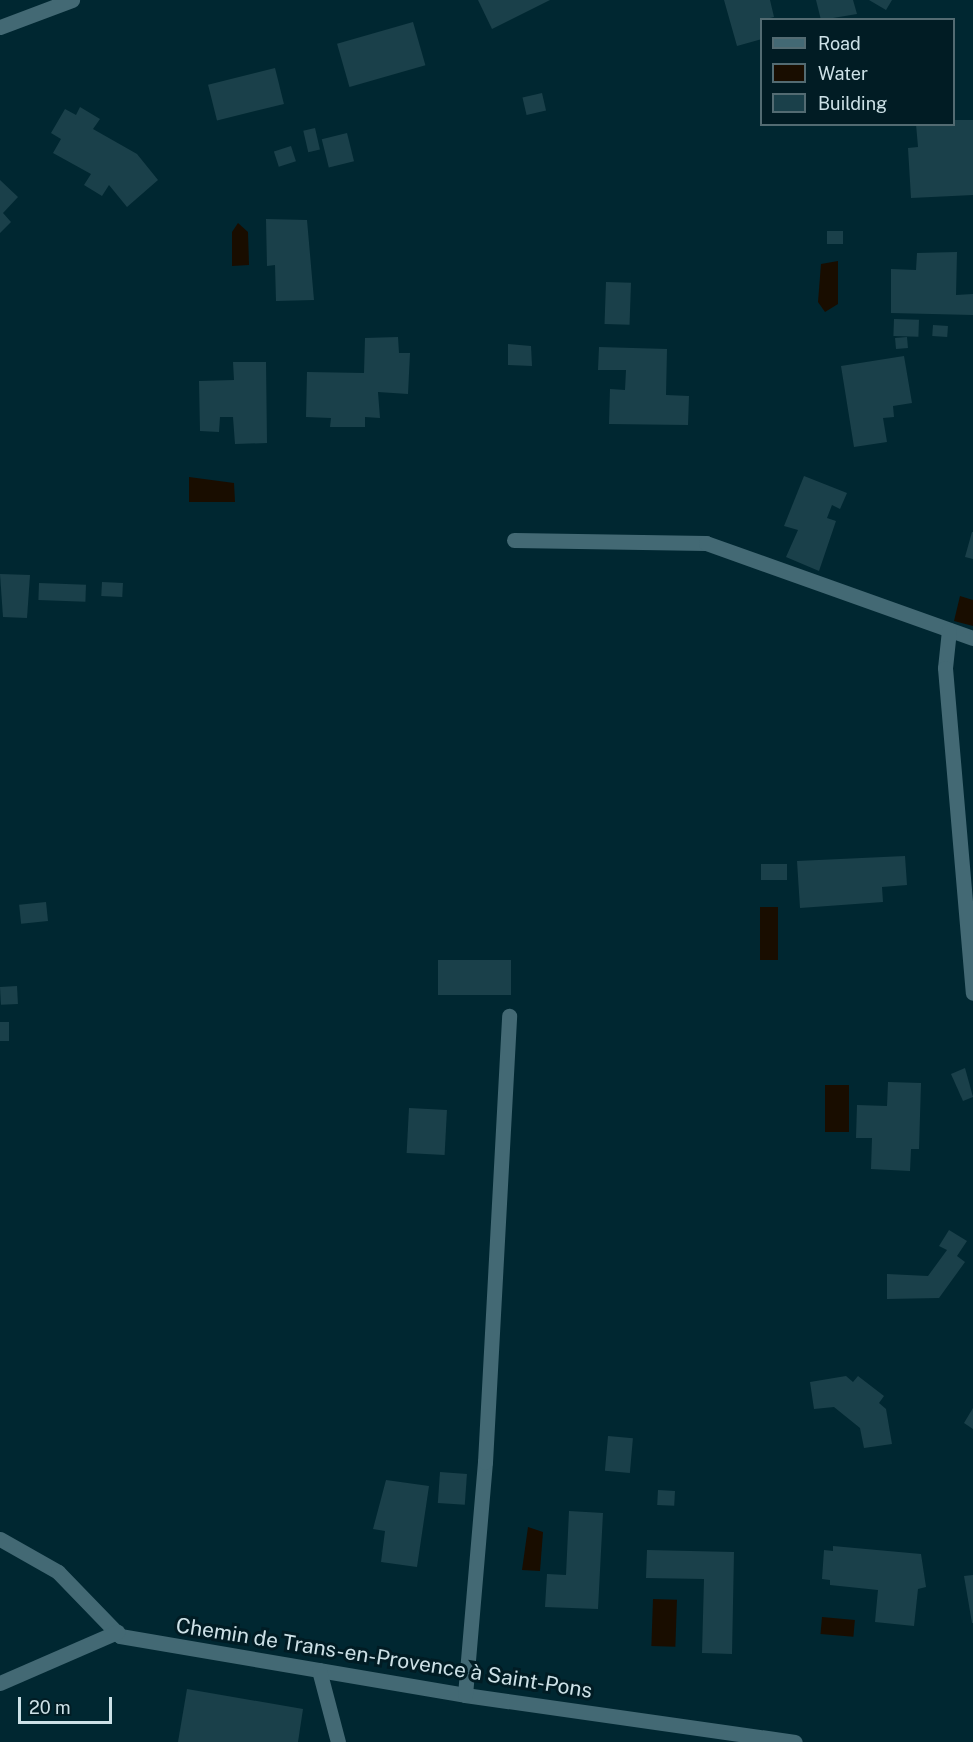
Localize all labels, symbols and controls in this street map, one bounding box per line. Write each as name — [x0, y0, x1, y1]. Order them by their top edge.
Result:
legend — [760, 18, 955, 126]
text: Road — [818, 33, 861, 54]
text: Water — [818, 63, 868, 84]
text: Building — [818, 93, 887, 114]
street label: Chemin de Trans-en-Provence à Saint-Pons — [174, 1613, 594, 1703]
scale bar — [21, 1685, 116, 1723]
text: 20 m — [29, 1697, 71, 1718]

